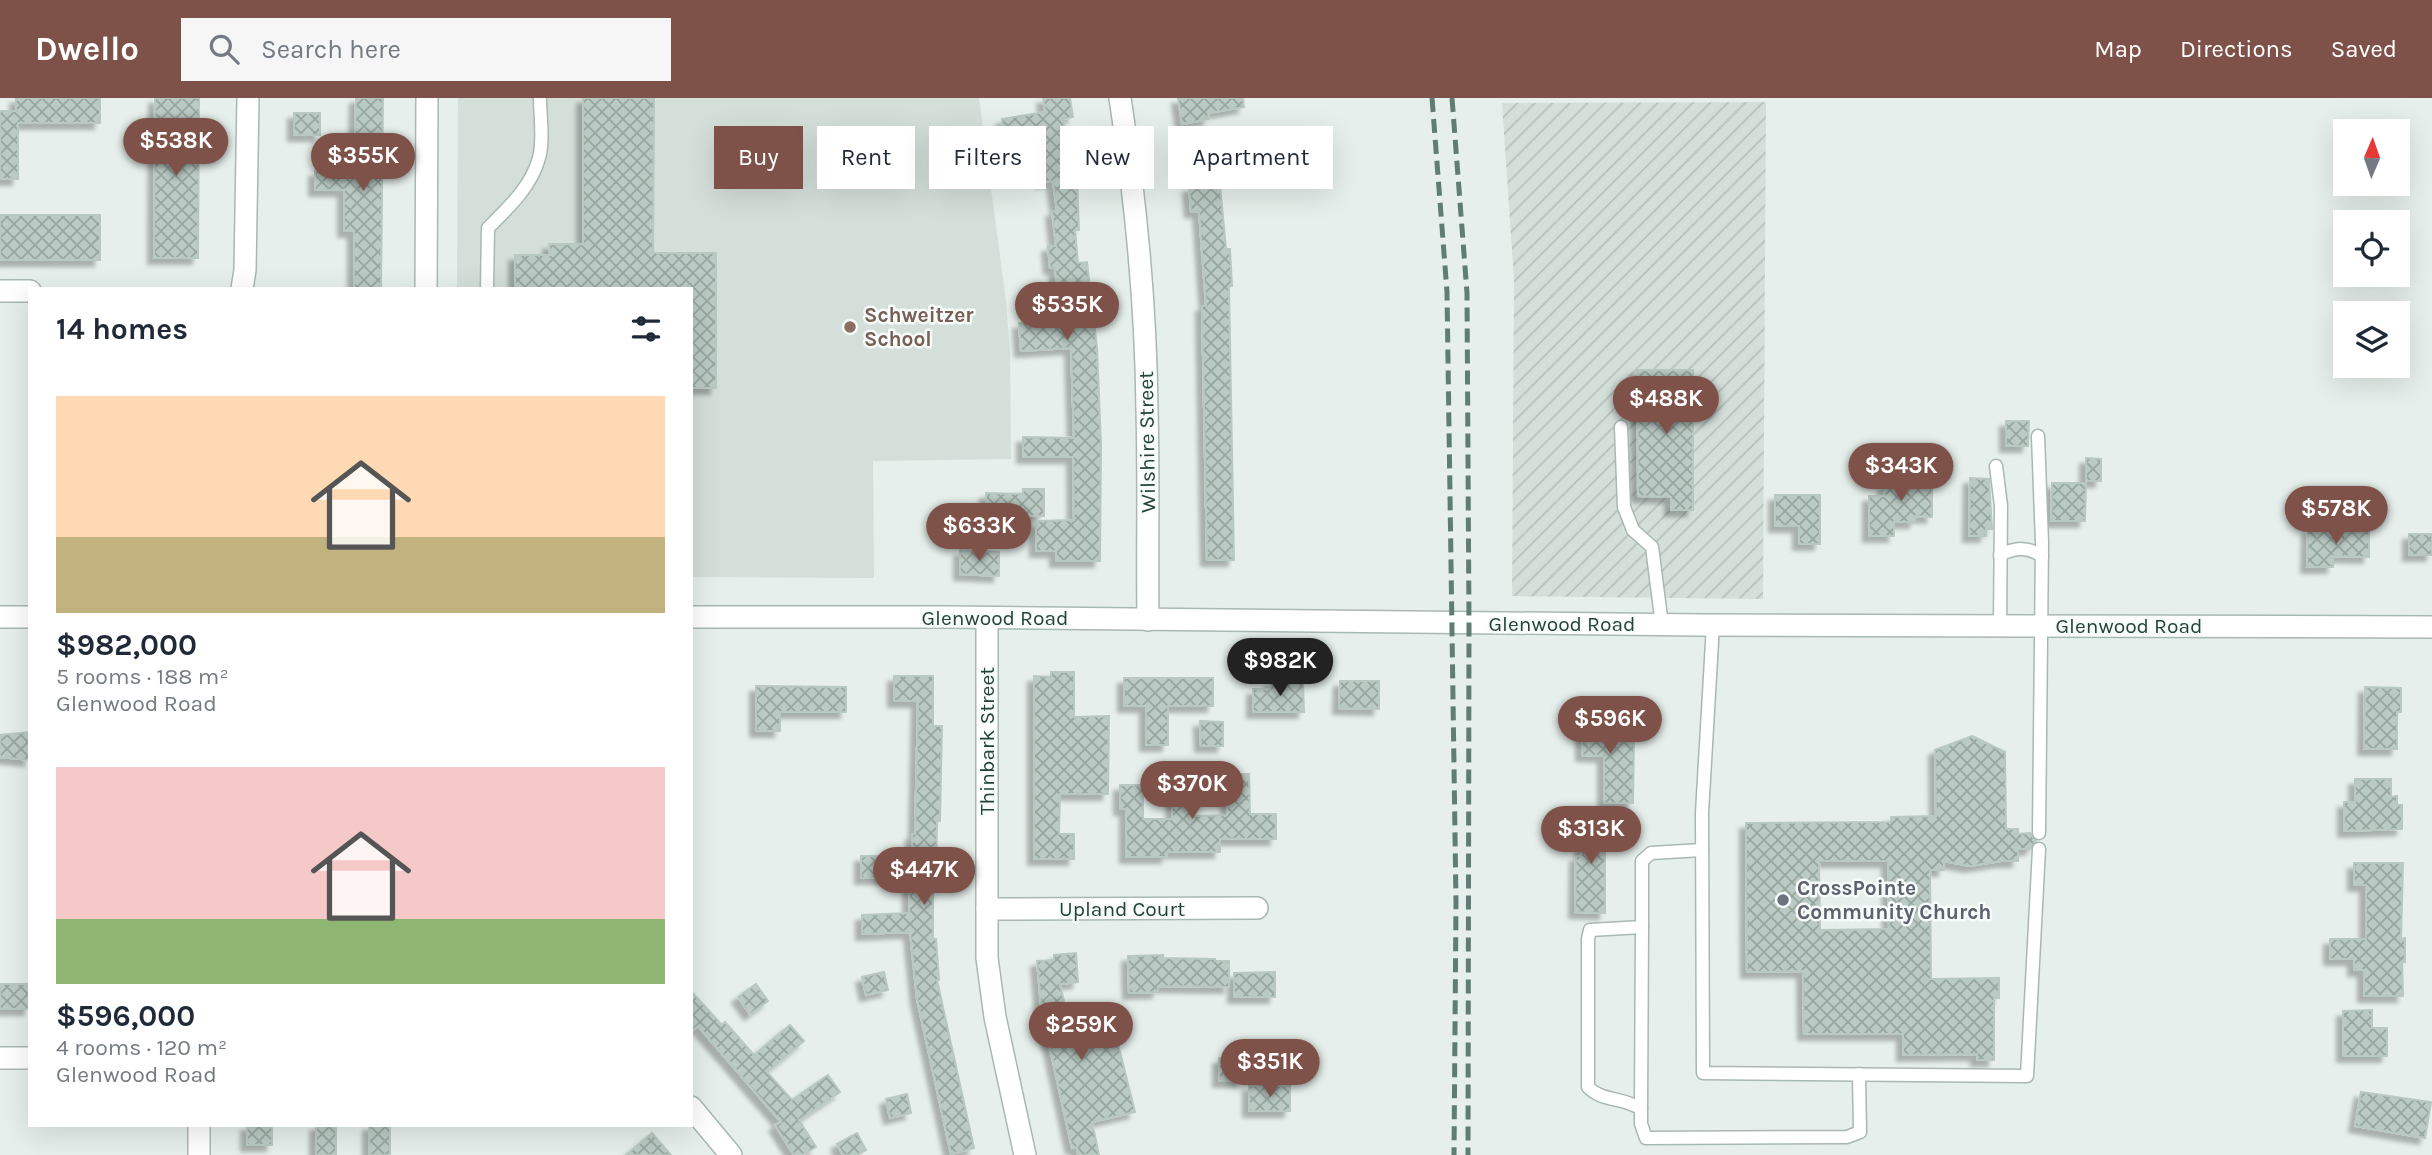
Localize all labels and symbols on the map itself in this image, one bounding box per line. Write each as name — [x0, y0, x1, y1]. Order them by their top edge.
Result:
pin: $538K — [127, 118, 225, 178]
north arrow — [2333, 119, 2410, 196]
pin: $355K — [314, 134, 412, 193]
pin: $535K — [1018, 282, 1116, 342]
place label: Schweitzer School — [864, 303, 974, 351]
marker: Schweitzer School — [842, 319, 858, 335]
street label: Wilshire Street — [1134, 371, 1160, 513]
pin: $488K — [1617, 376, 1715, 436]
pin: $343K — [1852, 444, 1950, 503]
pin: $578K — [2287, 486, 2385, 546]
pin: $633K — [930, 504, 1028, 563]
street label: Glenwood Road — [922, 606, 1068, 630]
street label: Glenwood Road — [1489, 612, 1635, 636]
street label: Glenwood Road — [2056, 614, 2202, 638]
pin: $982K — [1231, 638, 1329, 698]
street label: Thinbark Street — [975, 667, 999, 815]
pin: $596K — [1561, 696, 1659, 756]
pin: $370K — [1143, 762, 1241, 821]
pin: $313K — [1542, 806, 1640, 866]
pin: $447K — [875, 848, 973, 907]
place label: CrossPointe Community Church — [1797, 876, 1991, 924]
marker: CrossPointe Community Church — [1775, 892, 1791, 908]
street label: Upland Court — [1059, 897, 1185, 921]
pin: $259K — [1032, 1002, 1130, 1062]
pin: $351K — [1221, 1040, 1319, 1099]

